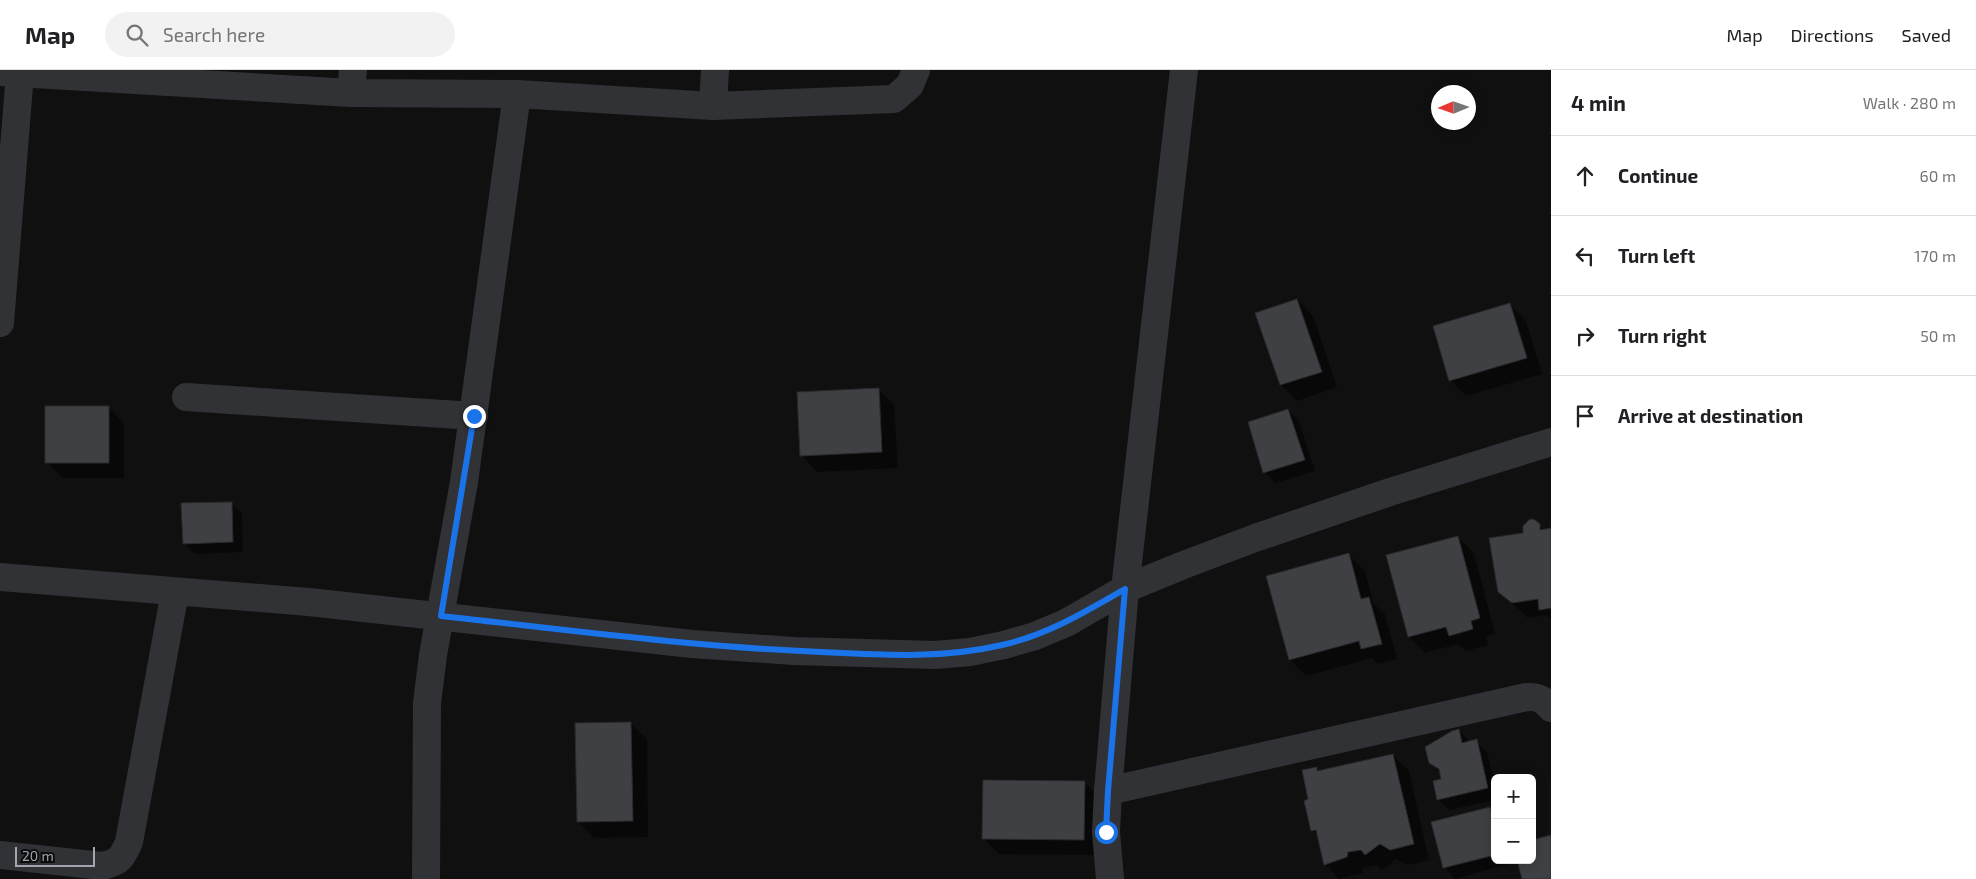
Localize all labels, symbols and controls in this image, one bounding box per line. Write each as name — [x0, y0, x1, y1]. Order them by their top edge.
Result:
search box — [105, 12, 455, 57]
text: Map — [25, 20, 75, 49]
icon: search — [123, 21, 151, 49]
text: Search here — [163, 23, 265, 46]
text: Map — [1726, 24, 1763, 46]
text: Directions — [1791, 24, 1874, 46]
text: Saved — [1902, 24, 1951, 46]
north arrow — [1431, 85, 1476, 130]
text: 4 min — [1571, 90, 1626, 115]
text: Walk · 280 m — [1863, 93, 1956, 112]
icon: ahead — [1571, 162, 1599, 190]
text: Continue — [1618, 164, 1698, 187]
text: 60 m — [1920, 166, 1956, 185]
icon: left — [1571, 242, 1599, 270]
text: Turn left — [1618, 244, 1695, 267]
text: 170 m — [1914, 246, 1956, 265]
icon: right — [1571, 322, 1599, 350]
text: Turn right — [1618, 324, 1706, 347]
text: 50 m — [1920, 326, 1956, 345]
icon: arrive — [1571, 402, 1599, 430]
text: Arrive at destination — [1618, 404, 1803, 427]
route end — [463, 405, 486, 428]
map controls — [1491, 774, 1536, 864]
button: + — [1491, 774, 1536, 819]
button: − — [1491, 819, 1536, 864]
route start — [1095, 821, 1118, 844]
scale bar — [15, 844, 95, 867]
text: 20 m — [22, 847, 54, 864]

